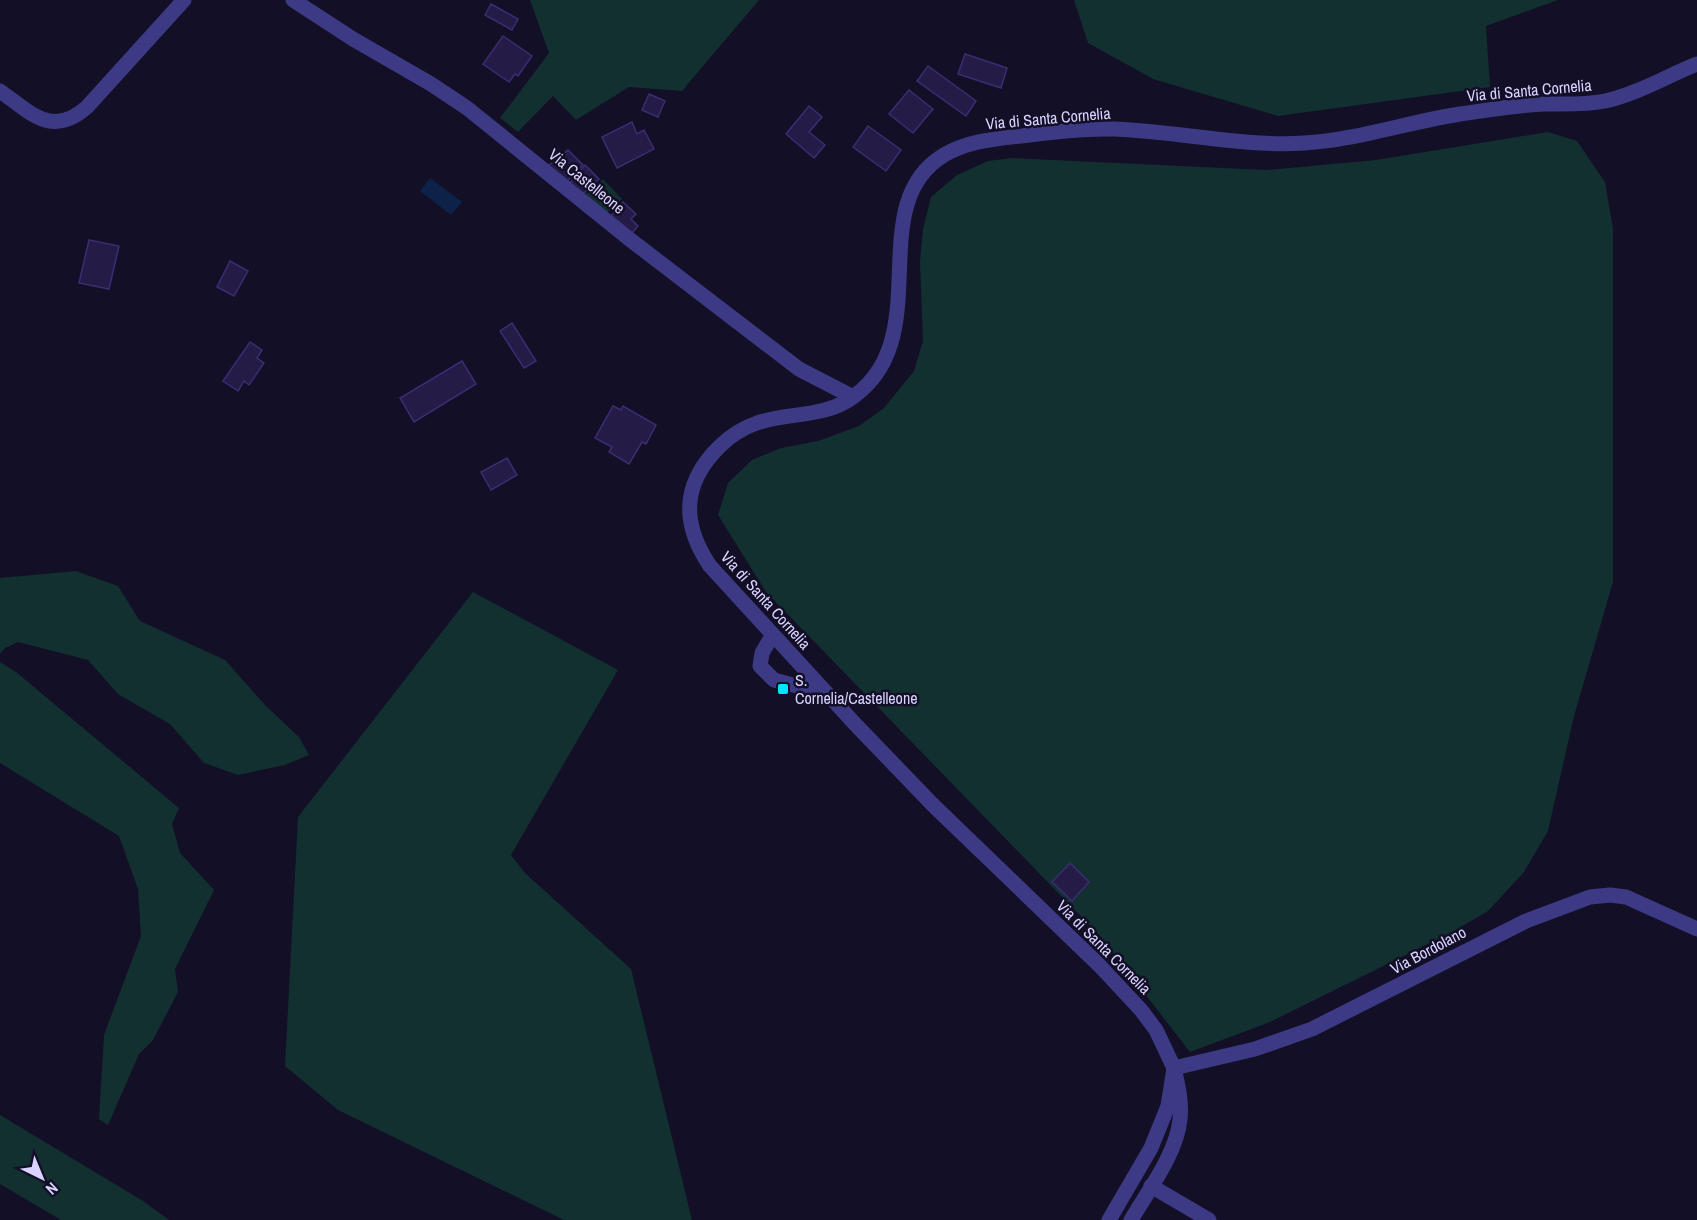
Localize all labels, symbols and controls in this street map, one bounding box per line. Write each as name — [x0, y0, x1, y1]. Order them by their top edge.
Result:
street label: Via di Santa Cornelia — [1466, 74, 1593, 106]
street label: Via di Santa Cornelia — [985, 102, 1112, 134]
street label: Via Castelleone — [544, 143, 630, 219]
street label: Via di Santa Cornelia — [716, 546, 817, 654]
place label: S. Cornelia/Castelleone — [795, 669, 918, 709]
marker: S. Cornelia/Castelleone — [776, 682, 790, 696]
street label: Via di Santa Cornelia — [1052, 895, 1157, 1000]
street label: Via Bordolano — [1386, 921, 1470, 979]
north arrow — [12, 1148, 72, 1208]
text: N — [41, 1178, 63, 1200]

